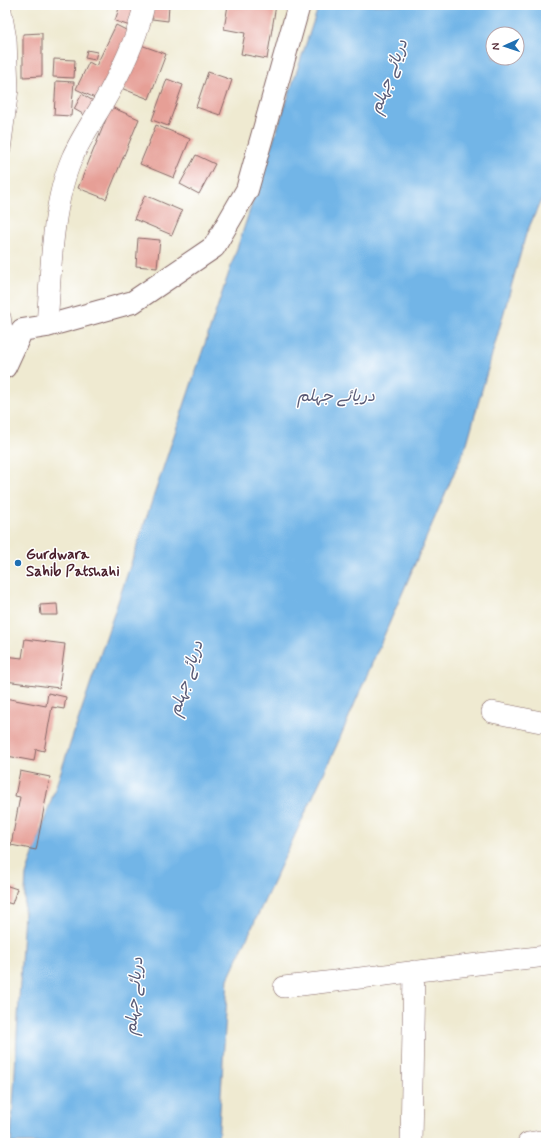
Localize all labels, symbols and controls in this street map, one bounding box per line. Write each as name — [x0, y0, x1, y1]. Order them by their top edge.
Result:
north arrow — [485, 26, 525, 66]
water label: دریائے جہلم — [366, 36, 414, 117]
text: N — [489, 42, 503, 50]
water label: دریائے جہلم — [297, 386, 375, 408]
place label: Gurdwara Sahib Patshahi — [26, 545, 120, 582]
marker: Gurdwara Sahib Patshahi — [13, 558, 23, 568]
water label: دریائے جہلم — [164, 638, 210, 719]
water label: دریائے جہلم — [121, 956, 149, 1036]

